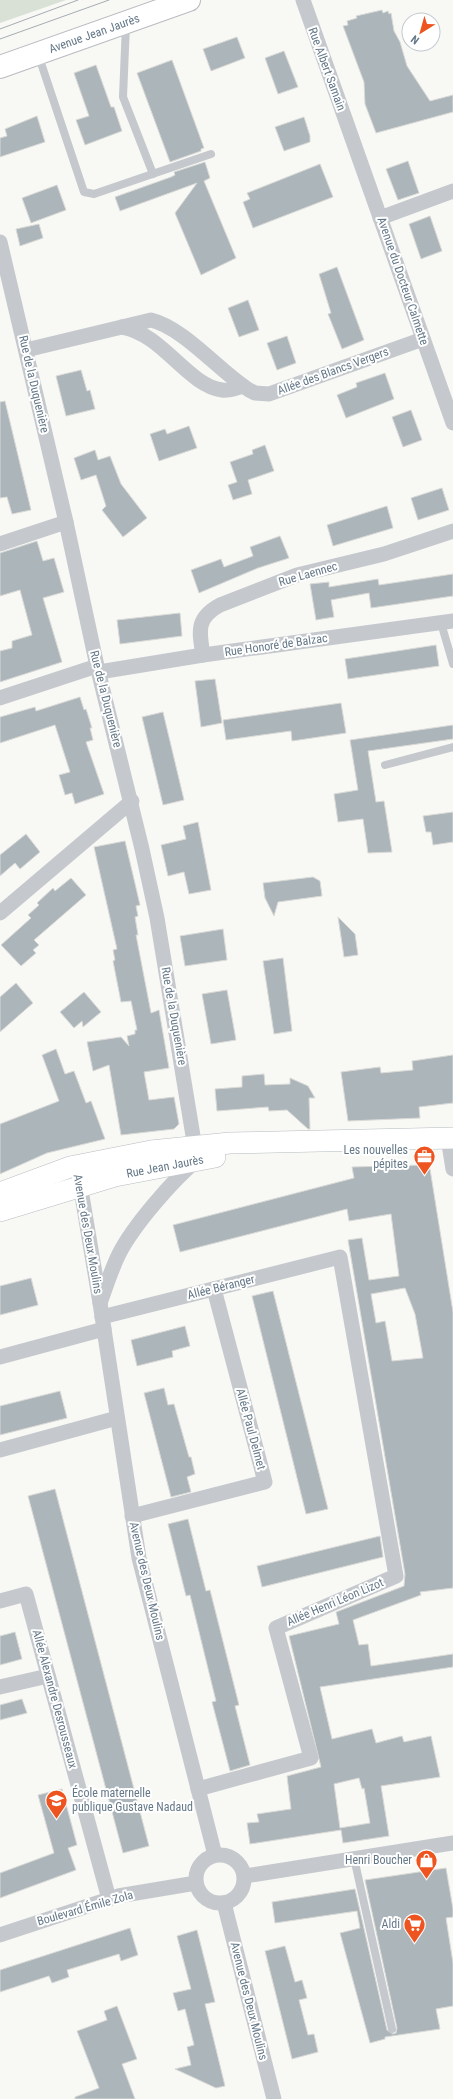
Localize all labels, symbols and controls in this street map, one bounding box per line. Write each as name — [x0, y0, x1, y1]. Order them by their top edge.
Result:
street label: Avenue Jean Jaurès — [47, 11, 141, 56]
north arrow — [401, 12, 441, 52]
street label: Rue Albert Samain — [305, 26, 349, 113]
text: N — [408, 32, 422, 47]
street label: Avenue du Docteur Calmette — [375, 215, 432, 347]
street label: Rue de la Duquenière — [16, 334, 52, 434]
street label: Allée des Blancs Vergers — [276, 344, 390, 398]
street label: Rue Laennec — [277, 559, 339, 589]
street label: Rue Honoré de Balzac — [224, 631, 329, 659]
street label: Rue de la Duquenière — [87, 649, 125, 749]
street label: Rue de la Duquenière — [158, 966, 190, 1067]
place label: Les nouvelles pépites — [344, 1143, 408, 1171]
office icon: Les nouvelles pépites — [411, 1144, 437, 1177]
street label: Rue Jean Jaurès — [125, 1152, 205, 1181]
street label: Avenue des Deux Moulins — [71, 1173, 105, 1295]
street label: Allée Béranger — [186, 1272, 256, 1302]
street label: Allée Paul Delmet — [233, 1387, 269, 1472]
street label: Avenue des Deux Moulins — [127, 1520, 167, 1642]
street label: Allée Henri Léon Lizot — [285, 1575, 386, 1629]
street label: Allée Alexandre Desrousseaux — [30, 1628, 80, 1770]
place label: École maternelle publique Gustave Nadaud — [72, 1785, 193, 1814]
school or university icon: École maternelle publique Gustave Nadaud — [44, 1787, 70, 1820]
shop icon: Henri Boucher — [414, 1847, 440, 1880]
place label: Henri Boucher — [345, 1853, 412, 1867]
street label: Boulevard Émile Zola — [35, 1887, 135, 1928]
supermarket icon: Aldi — [402, 1911, 428, 1944]
place label: Aldi — [382, 1917, 400, 1931]
street label: Avenue des Deux Moulins — [228, 1941, 270, 2061]

